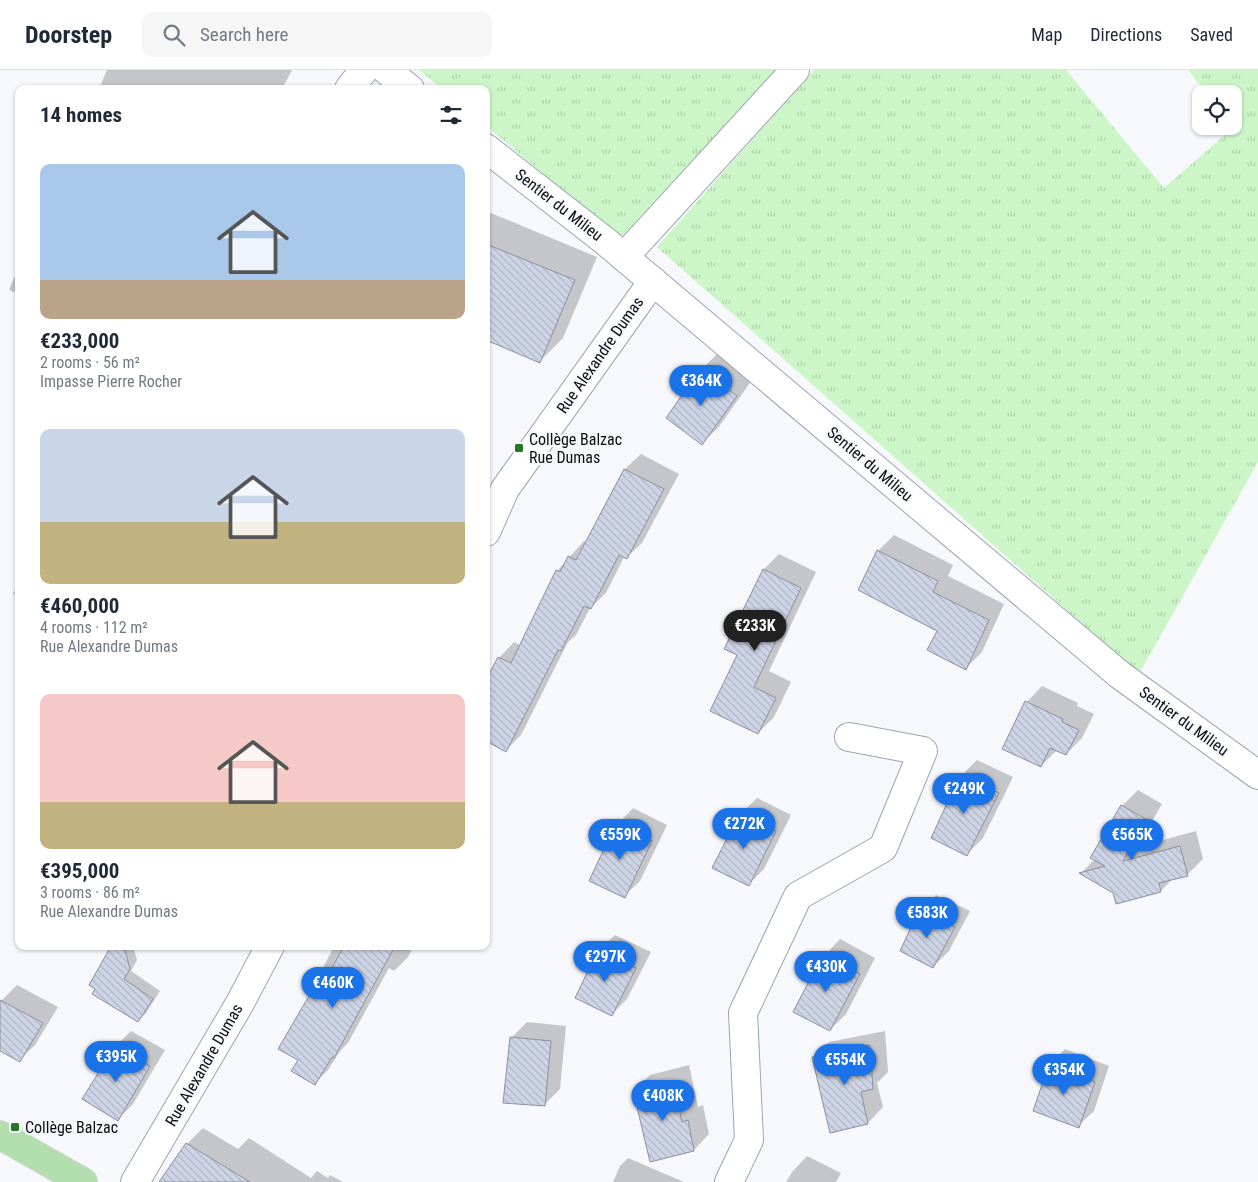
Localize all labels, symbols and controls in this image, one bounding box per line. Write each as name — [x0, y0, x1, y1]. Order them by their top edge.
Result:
search box — [142, 12, 492, 57]
text: Doorstep — [25, 21, 112, 49]
icon: search — [160, 21, 188, 49]
text: Search here — [200, 23, 288, 46]
text: Map — [1031, 24, 1062, 45]
text: Directions — [1090, 24, 1162, 45]
text: Saved — [1190, 24, 1233, 45]
map controls — [1192, 85, 1242, 135]
button: locate — [1192, 85, 1242, 135]
icon: filters — [437, 101, 465, 129]
text: 14 homes — [40, 103, 122, 127]
street label: Sentier du Milieu — [512, 165, 606, 245]
icon: home — [208, 197, 298, 287]
street label: Rue Alexandre Dumas — [553, 293, 647, 417]
text: €233,000 — [40, 329, 119, 353]
text: 2 rooms · 56 m² — [40, 353, 140, 372]
pin: €364K — [666, 364, 736, 407]
text: €364K — [680, 371, 722, 390]
text: Impasse Pierre Rocher — [40, 372, 182, 391]
street label: Sentier du Milieu — [823, 423, 917, 505]
place label: Collège Balzac Rue Dumas — [529, 430, 622, 467]
marker: Collège Balzac Rue Dumas — [513, 442, 525, 454]
icon: home — [208, 462, 298, 552]
text: €460,000 — [40, 594, 119, 618]
pin: €233K — [720, 610, 790, 652]
text: €233K — [734, 616, 776, 635]
text: 4 rooms · 112 m² — [40, 618, 148, 637]
text: Rue Alexandre Dumas — [40, 637, 178, 656]
street label: Sentier du Milieu — [1136, 682, 1232, 760]
icon: home — [208, 727, 298, 817]
pin: €249K — [929, 772, 999, 815]
text: €249K — [943, 779, 985, 798]
pin: €272K — [709, 808, 779, 850]
text: €272K — [723, 814, 765, 833]
pin: €559K — [585, 818, 655, 861]
pin: €565K — [1097, 818, 1167, 861]
text: €559K — [599, 825, 641, 844]
text: €565K — [1111, 825, 1153, 844]
text: €395,000 — [40, 859, 119, 883]
text: 3 rooms · 86 m² — [40, 883, 140, 902]
pin: €583K — [892, 896, 962, 939]
text: Rue Alexandre Dumas — [40, 902, 178, 921]
text: €583K — [906, 903, 948, 922]
pin: €297K — [570, 940, 640, 983]
text: €297K — [584, 947, 626, 966]
pin: €430K — [791, 950, 861, 993]
text: €430K — [805, 957, 847, 976]
pin: €460K — [298, 966, 368, 1009]
text: €460K — [312, 973, 354, 992]
street label: Rue Alexandre Dumas — [161, 1001, 247, 1129]
pin: €395K — [81, 1040, 151, 1083]
pin: €554K — [810, 1044, 880, 1086]
text: €395K — [95, 1047, 137, 1066]
text: €554K — [824, 1050, 866, 1069]
pin: €354K — [1029, 1054, 1099, 1096]
text: €354K — [1043, 1060, 1085, 1079]
pin: €408K — [628, 1080, 698, 1122]
text: €408K — [642, 1086, 684, 1105]
place label: Collège Balzac — [25, 1118, 118, 1137]
marker: Collège Balzac — [9, 1121, 21, 1133]

